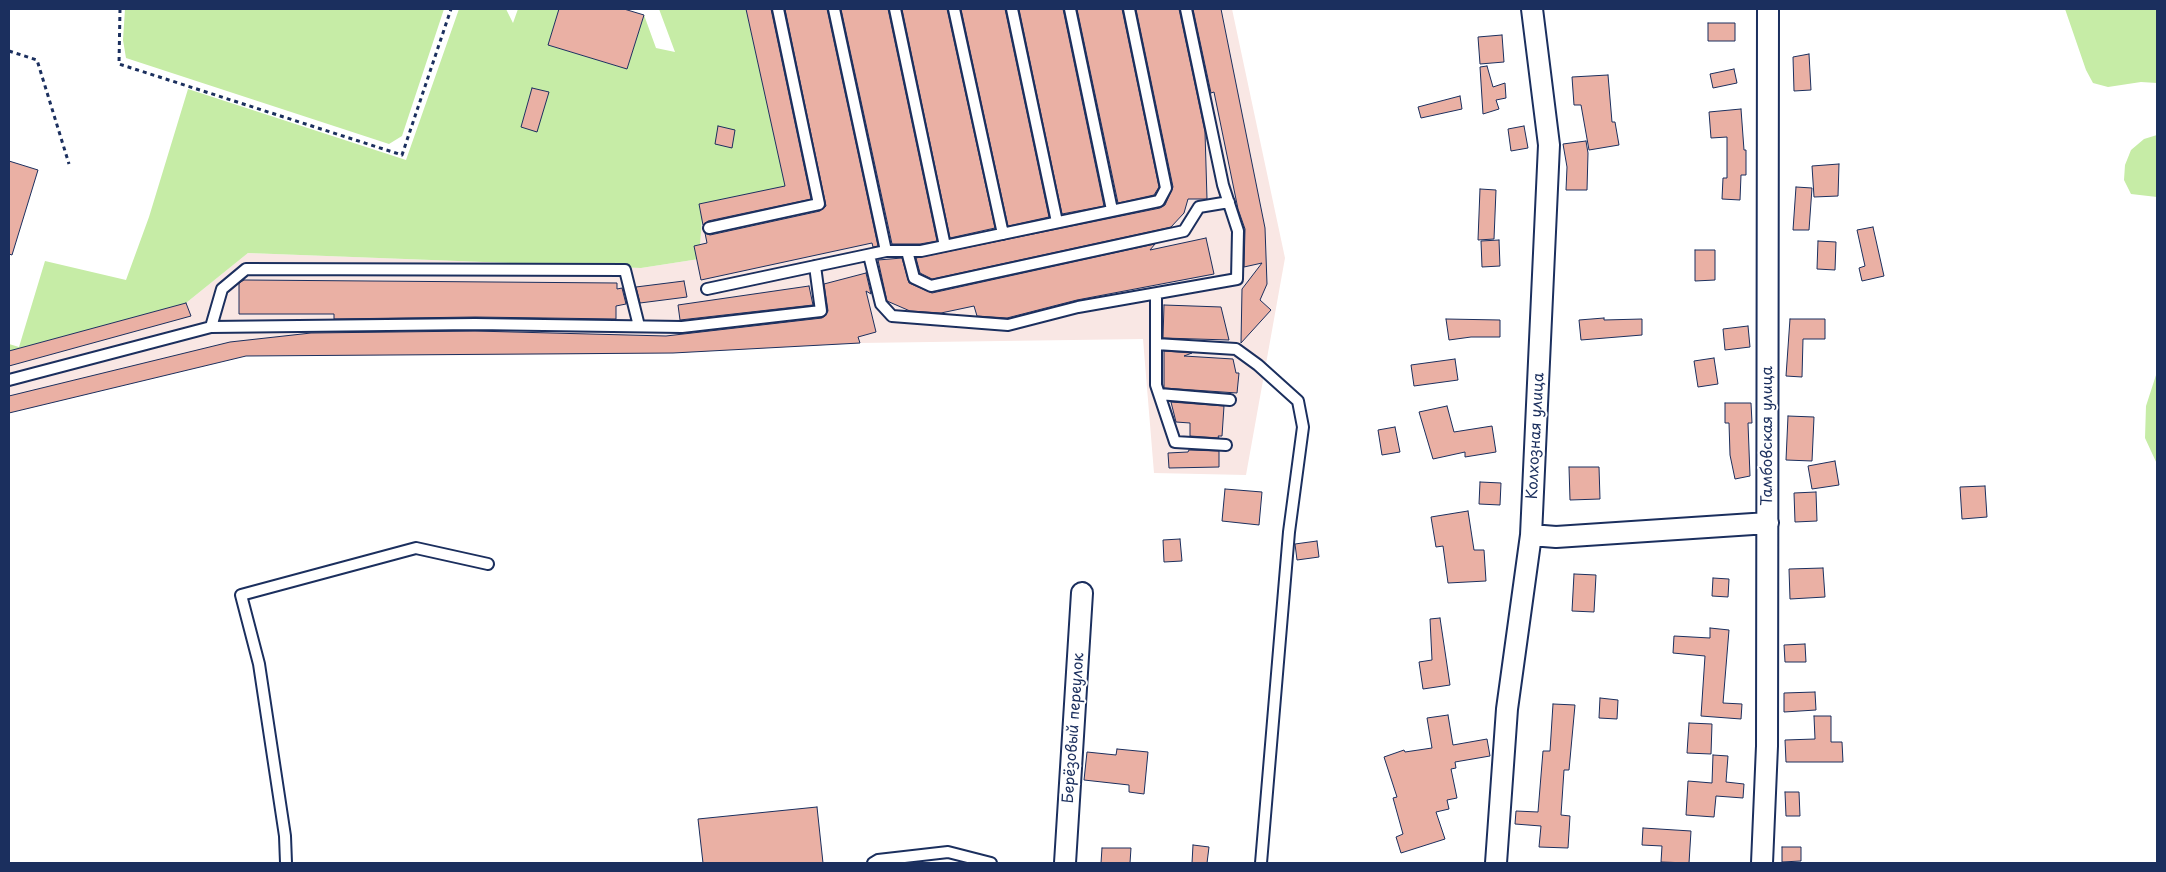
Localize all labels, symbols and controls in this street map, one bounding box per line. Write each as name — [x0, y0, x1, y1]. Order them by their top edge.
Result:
street label: Тамбовская улица — [1759, 366, 1777, 506]
street label: Колхозная улица — [1524, 372, 1548, 500]
street label: Берёзовый переулок — [1060, 652, 1088, 804]

